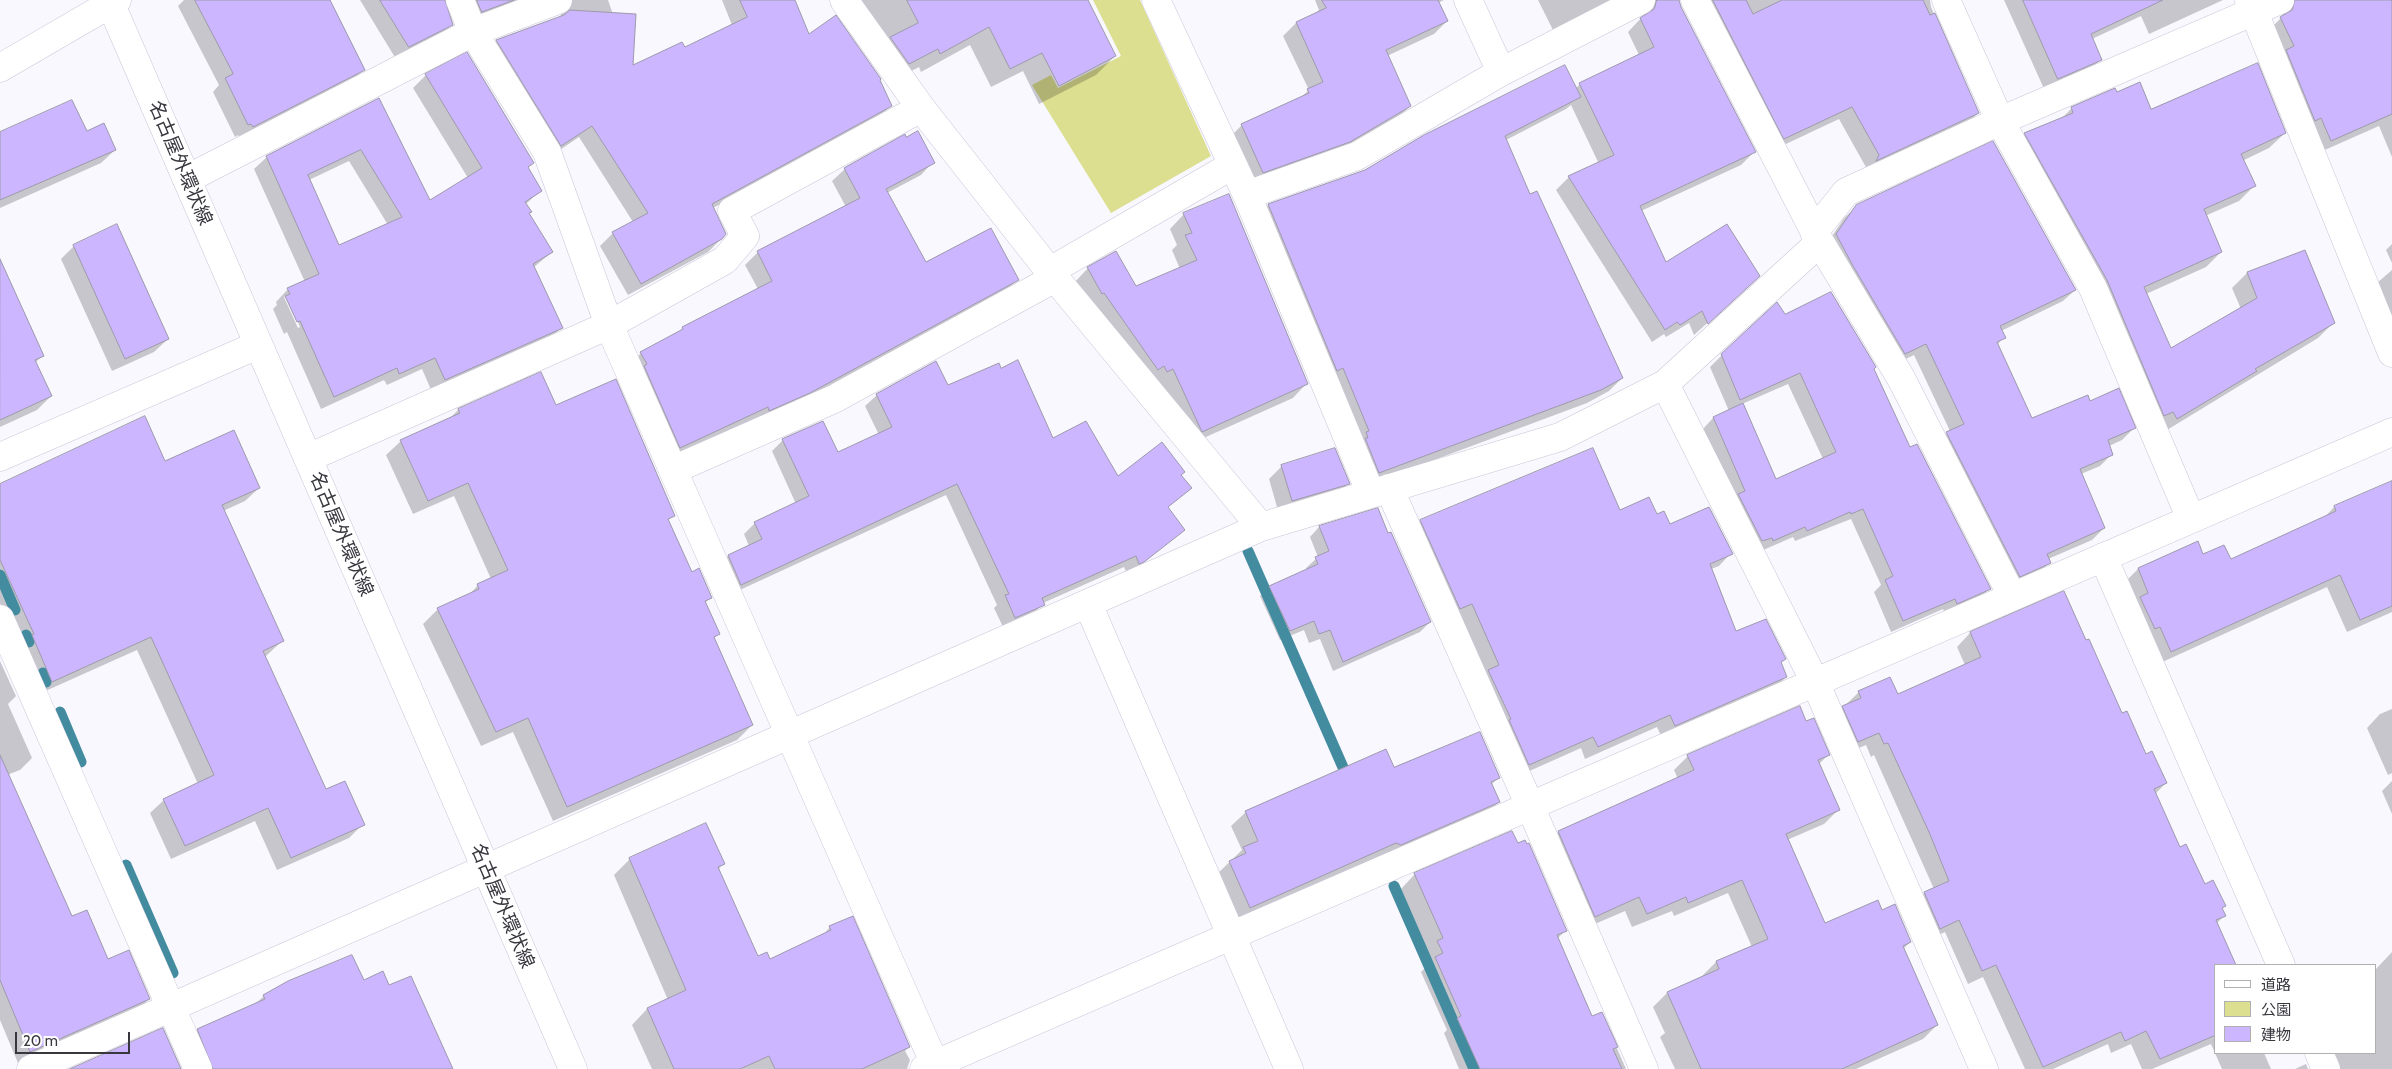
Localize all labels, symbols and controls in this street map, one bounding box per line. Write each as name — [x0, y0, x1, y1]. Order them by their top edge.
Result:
street label: 名古屋外環状線 — [144, 97, 216, 229]
street label: 名古屋外環状線 — [305, 468, 377, 600]
street label: 名古屋外環状線 — [466, 840, 538, 972]
legend — [2214, 964, 2377, 1054]
text: 道路 — [2261, 976, 2291, 994]
text: 公園 — [2261, 1001, 2291, 1019]
scale bar — [18, 1022, 132, 1054]
text: 建物 — [2261, 1026, 2291, 1044]
text: 20 m — [23, 1032, 58, 1050]

